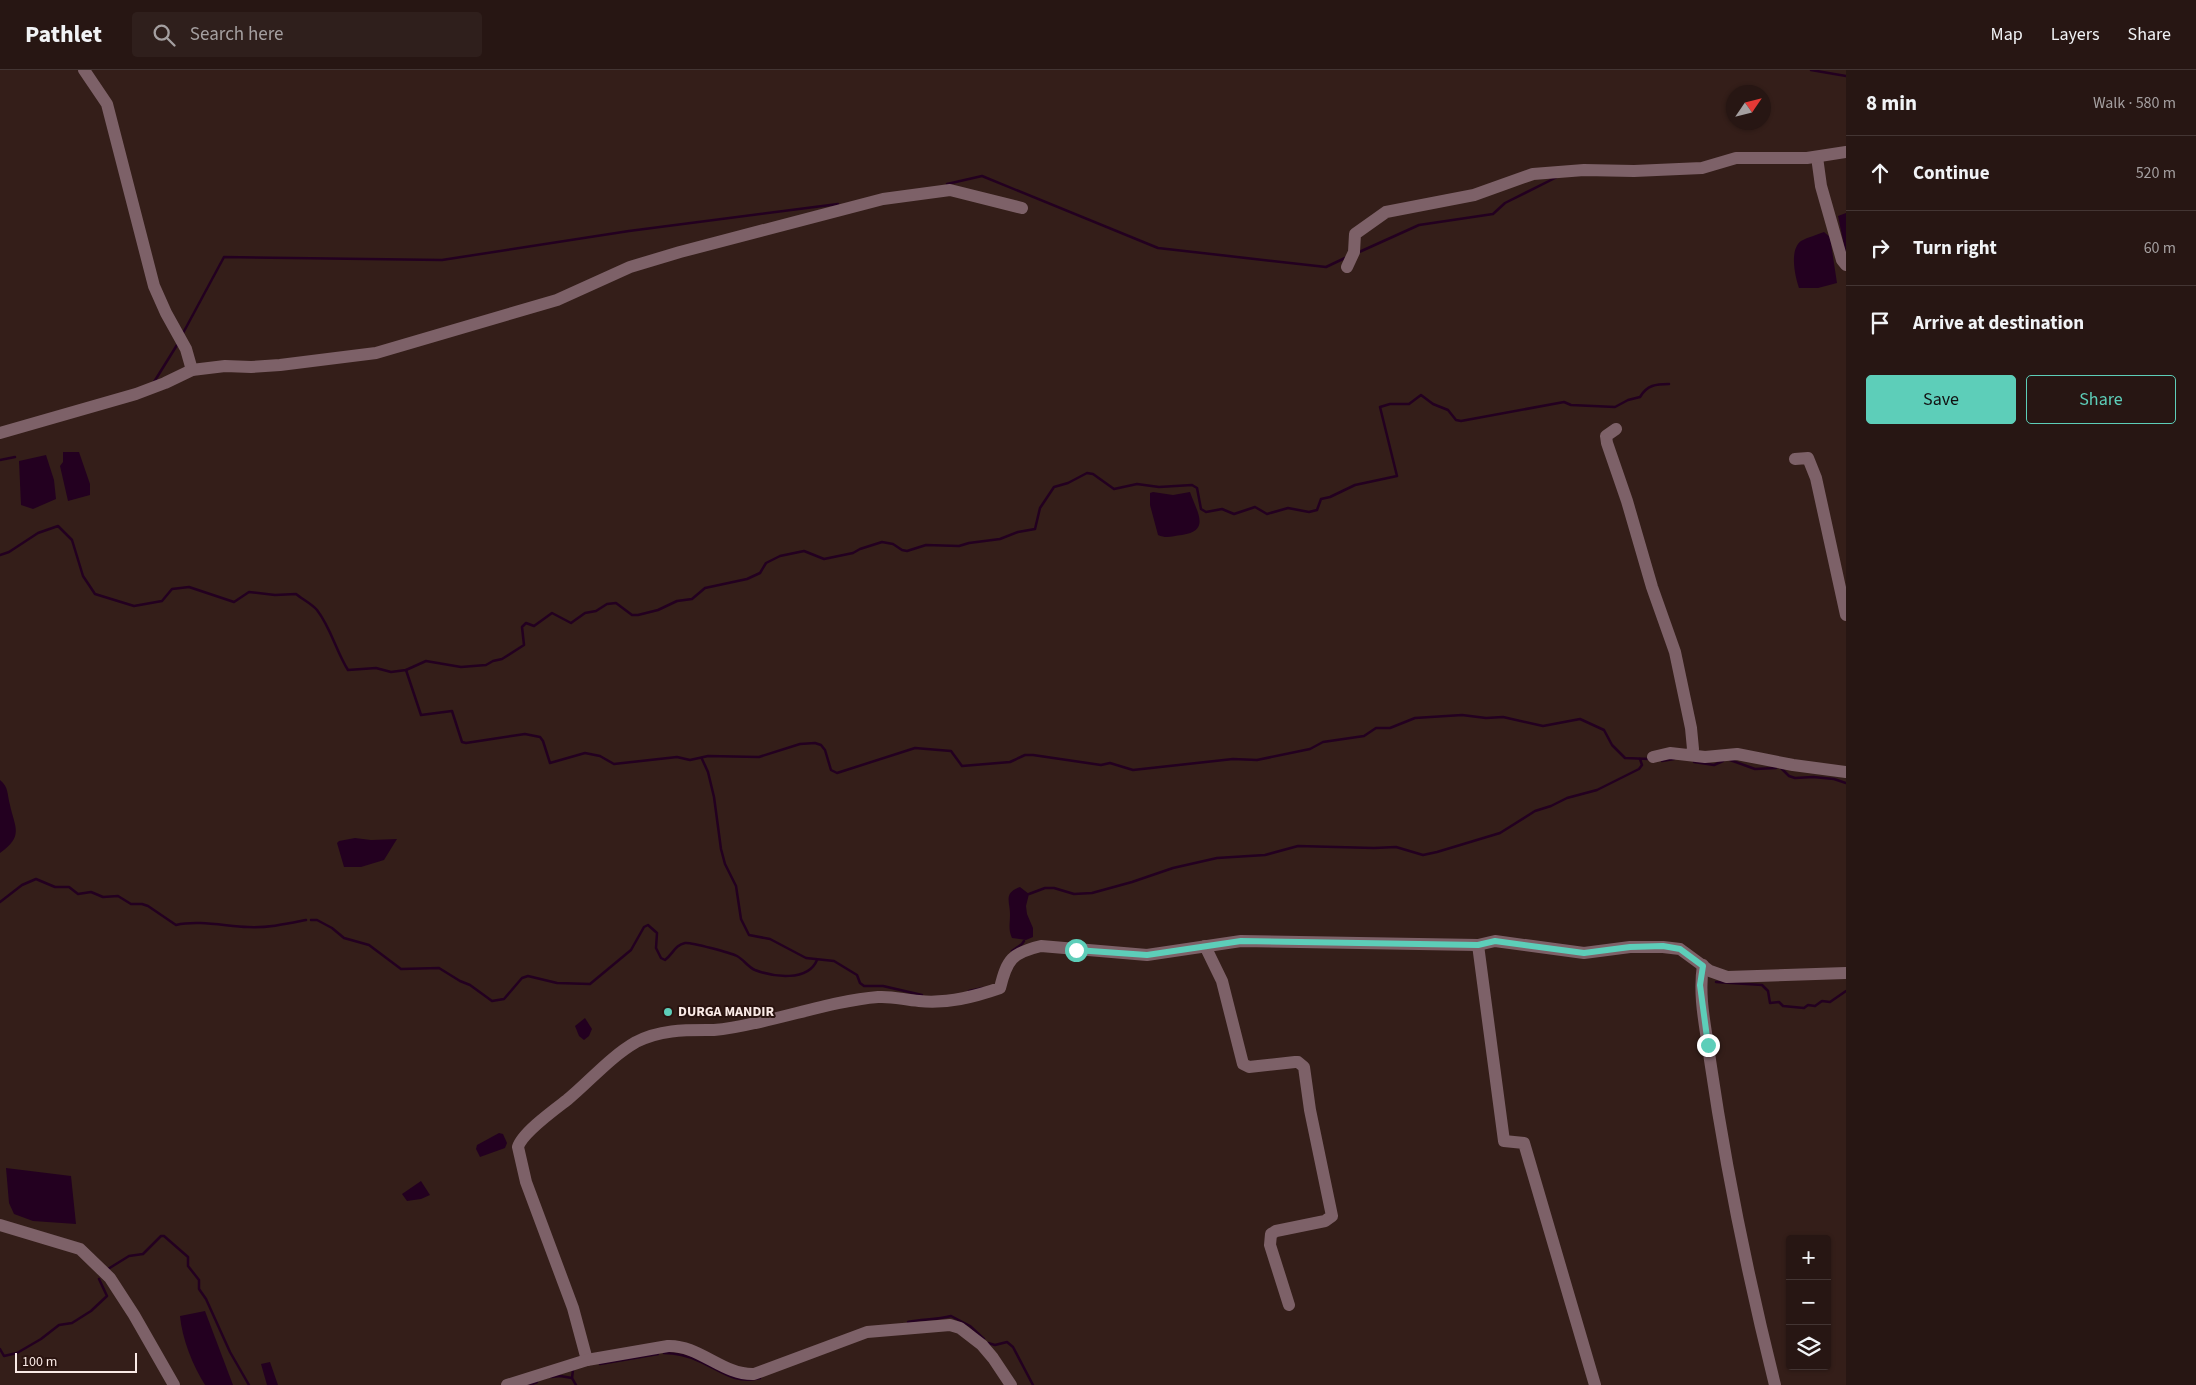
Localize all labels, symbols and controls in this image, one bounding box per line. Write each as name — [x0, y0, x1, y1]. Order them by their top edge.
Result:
search box — [132, 12, 482, 57]
text: Pathlet — [25, 17, 102, 52]
icon: search — [150, 21, 178, 49]
text: Search here — [190, 21, 284, 48]
text: Map — [1991, 22, 2023, 47]
text: Layers — [2051, 22, 2100, 47]
text: Share — [2128, 22, 2171, 47]
north arrow — [1726, 85, 1771, 130]
text: 8 min — [1866, 88, 1917, 118]
text: Walk · 580 m — [2093, 92, 2176, 114]
icon: ahead — [1866, 159, 1894, 187]
text: Continue — [1913, 160, 1990, 187]
text: 520 m — [2136, 162, 2176, 184]
icon: right — [1866, 234, 1894, 262]
text: Turn right — [1913, 235, 1997, 262]
text: 60 m — [2144, 237, 2176, 259]
icon: arrive — [1866, 309, 1894, 337]
text: Arrive at destination — [1913, 310, 2084, 337]
button: Save — [1866, 375, 2016, 424]
button: Share — [2026, 375, 2176, 424]
route start — [1065, 939, 1088, 962]
place label: DURGA MANDIR — [678, 1002, 775, 1022]
marker: DURGA MANDIR — [662, 1006, 674, 1018]
route end — [1697, 1034, 1720, 1057]
map controls — [1786, 1235, 1831, 1370]
button: + — [1786, 1235, 1831, 1280]
button: − — [1786, 1280, 1831, 1325]
button: layers — [1786, 1325, 1831, 1370]
scale bar — [15, 1350, 138, 1373]
text: 100 m — [22, 1352, 57, 1372]

